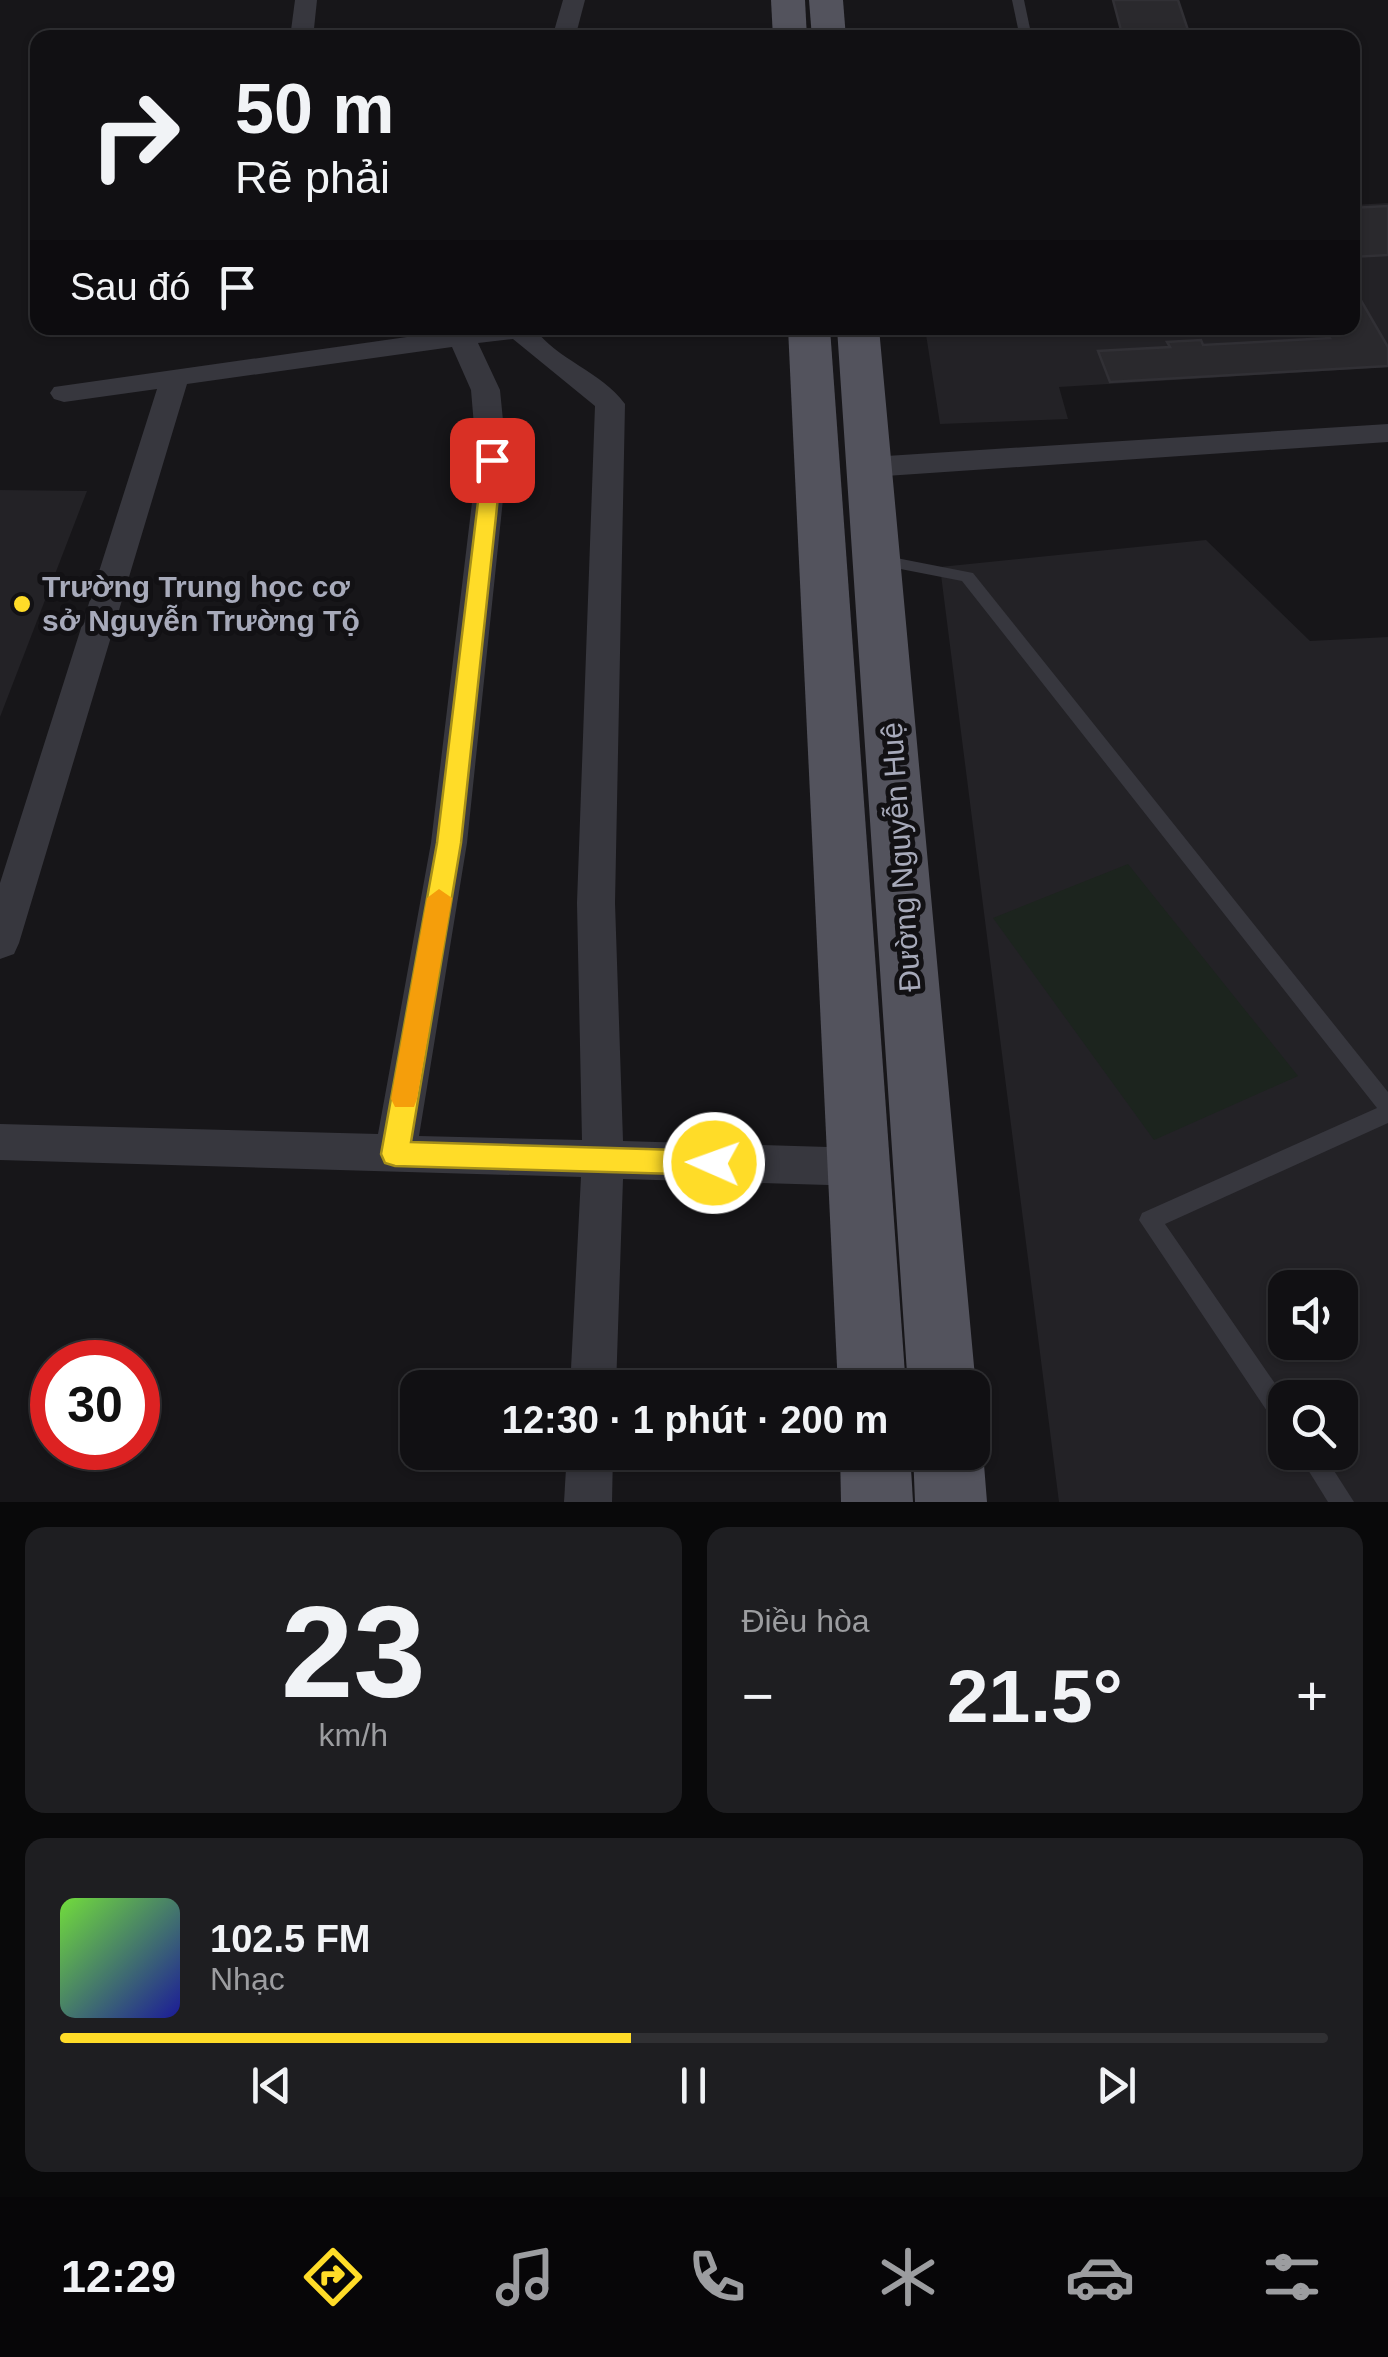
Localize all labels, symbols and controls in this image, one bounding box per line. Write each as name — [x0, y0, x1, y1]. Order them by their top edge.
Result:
icon: right — [70, 70, 200, 200]
text: 50 m — [235, 70, 395, 148]
text: Rẽ phải — [235, 152, 390, 203]
icon: arrive — [210, 260, 265, 315]
text: Sau đó — [70, 266, 190, 308]
pin — [450, 418, 535, 503]
icon: arrive — [465, 433, 520, 488]
place label: Trường Trung học cơ sở Nguyễn Trường Tộ — [42, 570, 360, 637]
marker: Trường Trung học cơ sở Nguyễn Trường Tộ — [11, 593, 33, 615]
street label: Đường Nguyễn Huệ — [875, 721, 926, 993]
position arrow — [662, 1111, 766, 1215]
map controls — [1268, 1270, 1358, 1470]
button: sound — [1268, 1270, 1358, 1360]
speed limit sign: 30 — [30, 1340, 160, 1470]
button: search — [1268, 1380, 1358, 1470]
text: 12:30 · 1 phút · 200 m — [502, 1399, 888, 1441]
text: 23 — [281, 1579, 426, 1725]
text: Điều hòa — [742, 1603, 870, 1639]
text: 21.5° — [947, 1654, 1123, 1738]
text: − — [742, 1665, 774, 1727]
text: + — [1296, 1665, 1328, 1727]
text: km/h — [319, 1717, 388, 1753]
text: 102.5 FM — [210, 1918, 371, 1960]
text: Nhạc — [210, 1961, 285, 1997]
icon: previous — [244, 2058, 299, 2113]
icon: pause — [666, 2058, 721, 2113]
icon: next — [1089, 2058, 1144, 2113]
icon: directions — [298, 2242, 368, 2312]
icon: music — [490, 2242, 560, 2312]
icon: phone — [682, 2242, 752, 2312]
icon: climate — [873, 2242, 943, 2312]
icon: car — [1065, 2242, 1135, 2312]
icon: filters — [1257, 2242, 1327, 2312]
text: 12:29 — [61, 2251, 176, 2302]

